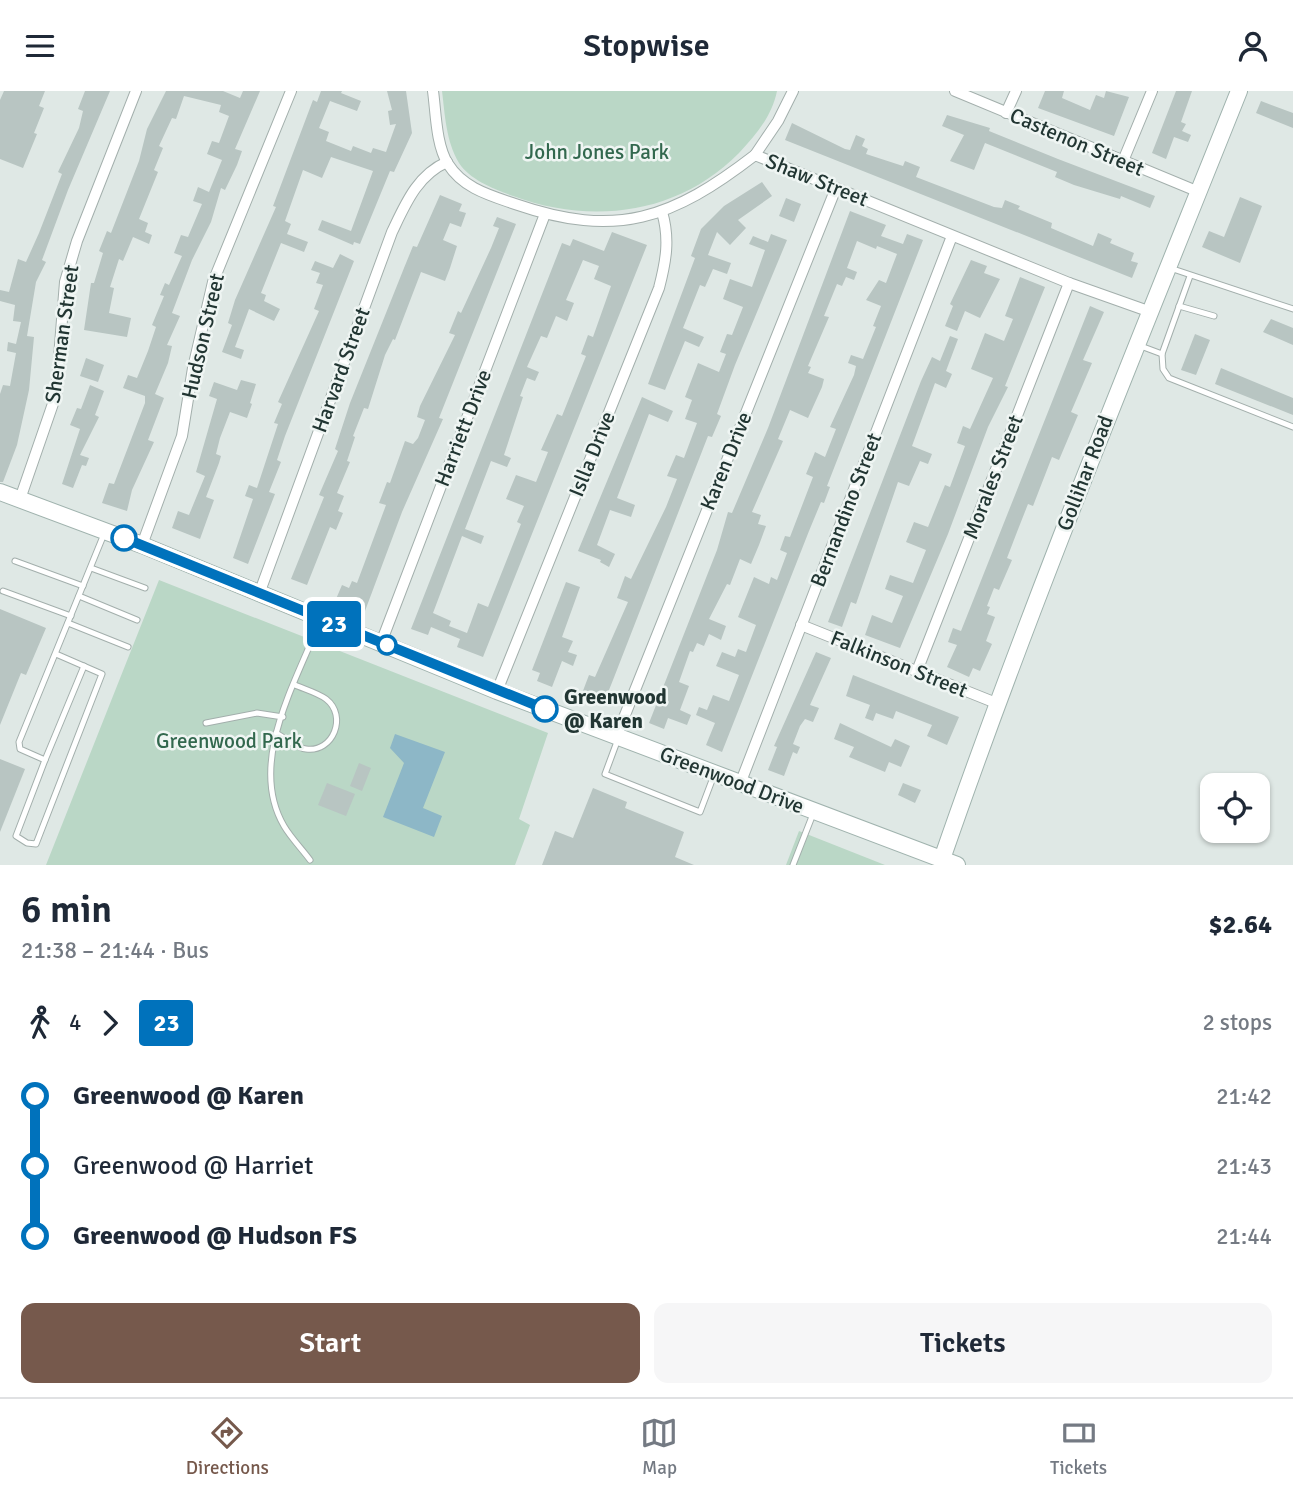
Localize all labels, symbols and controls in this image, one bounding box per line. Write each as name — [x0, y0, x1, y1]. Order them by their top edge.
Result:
text: Stopwise — [583, 26, 710, 65]
icon: menu — [21, 27, 59, 65]
icon: person — [1234, 27, 1272, 65]
street label: Castenon Street — [1006, 102, 1148, 182]
park label: John Jones Park — [525, 139, 670, 165]
street label: Shaw Street — [762, 148, 872, 212]
street label: Sherman Street — [39, 263, 85, 405]
street label: Hudson Street — [176, 271, 230, 401]
street label: Harvard Street — [306, 304, 376, 436]
street label: Harriett Drive — [429, 366, 497, 490]
street label: Islla Drive — [563, 408, 621, 500]
street label: Karen Drive — [694, 408, 758, 514]
street label: Morales Street — [957, 411, 1029, 543]
street label: Gollihar Road — [1051, 412, 1119, 534]
street label: Bernandino Street — [805, 429, 887, 591]
unlabelled marker — [111, 525, 137, 551]
line badge: 23 — [302, 601, 366, 647]
text: 23 — [321, 609, 347, 639]
street label: Falkinson Street — [827, 625, 971, 703]
unlabelled marker — [377, 635, 397, 655]
place label: Greenwood @ Karen — [564, 684, 667, 734]
marker: Greenwood @ Karen — [532, 696, 558, 722]
park label: Greenwood Park — [156, 728, 302, 754]
street label: Greenwood Drive — [656, 741, 808, 819]
map controls — [1200, 773, 1270, 843]
button: locate — [1200, 773, 1270, 843]
text: 6 min — [21, 886, 112, 933]
text: $2.64 — [1208, 909, 1272, 941]
text: 21:38 – 21:44 · Bus — [21, 936, 209, 965]
icon: walk — [21, 1004, 59, 1042]
icon: forward — [91, 1004, 129, 1042]
text: 4 — [69, 1008, 81, 1037]
text: 23 — [153, 1008, 179, 1038]
text: 2 stops — [1202, 1008, 1272, 1037]
text: Greenwood @ Karen — [73, 1080, 304, 1112]
text: 21:42 — [1216, 1082, 1272, 1111]
text: Greenwood @ Harriet — [73, 1150, 313, 1182]
text: 21:43 — [1216, 1152, 1272, 1181]
text: Greenwood @ Hudson FS — [73, 1220, 357, 1252]
text: 21:44 — [1216, 1222, 1272, 1251]
button: Start — [21, 1303, 640, 1383]
button: Tickets — [654, 1303, 1272, 1383]
tab: Directions — [186, 1414, 269, 1480]
tab: Map — [640, 1414, 678, 1480]
tab: Tickets — [1050, 1414, 1107, 1480]

